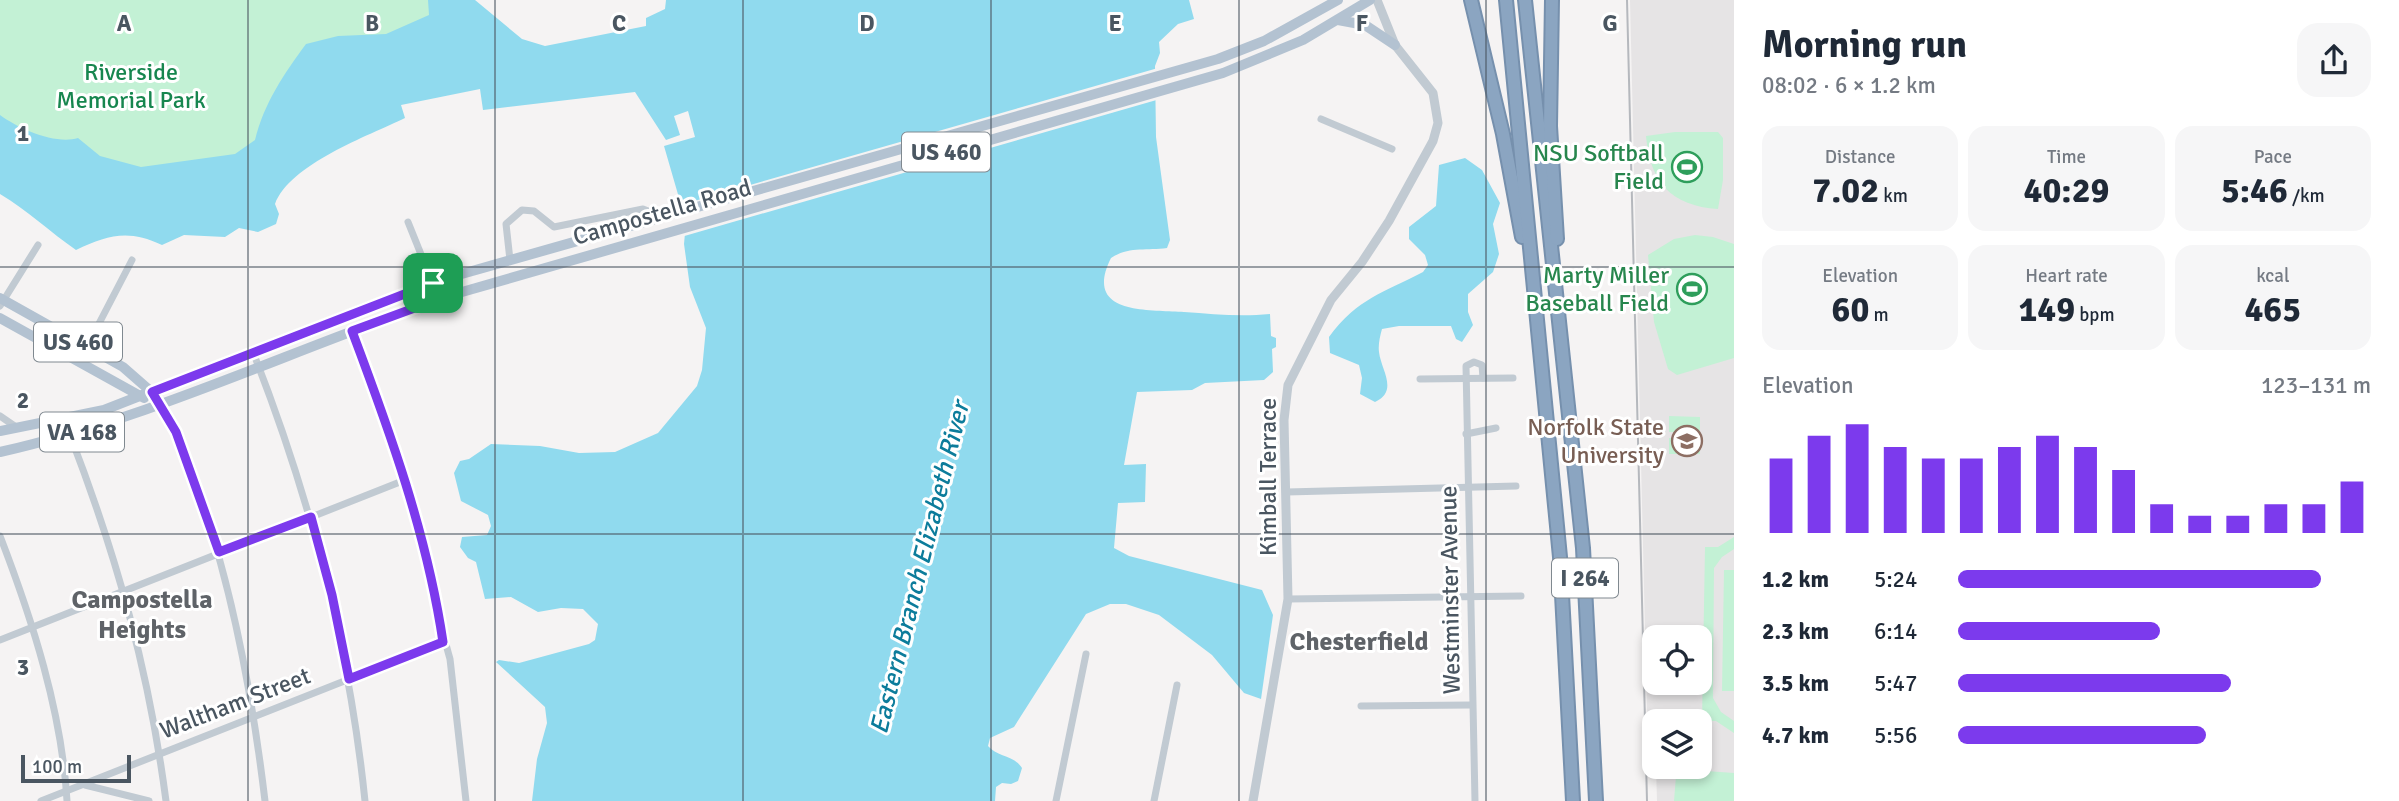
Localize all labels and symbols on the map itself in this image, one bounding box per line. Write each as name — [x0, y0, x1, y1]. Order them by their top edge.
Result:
text: A — [117, 9, 132, 38]
text: B — [365, 9, 379, 38]
text: C — [612, 9, 626, 38]
text: D — [859, 9, 875, 38]
text: E — [1108, 9, 1122, 38]
text: F — [1356, 9, 1368, 38]
text: G — [1602, 9, 1618, 38]
park label: Riverside Memorial Park — [56, 57, 206, 115]
text: 1 — [17, 119, 29, 148]
road number: US 460 — [902, 132, 990, 172]
place label: NSU Softball Field — [1533, 138, 1664, 196]
sports icon: NSU Softball Field — [1670, 150, 1704, 184]
street label: Campostella Road — [569, 172, 755, 252]
pin — [403, 253, 463, 313]
place label: Marty Miller Baseball Field — [1525, 260, 1669, 318]
sports icon: Marty Miller Baseball Field — [1675, 272, 1709, 306]
road number: US 460 — [34, 322, 122, 362]
text: 2 — [17, 386, 29, 415]
water label: Eastern Branch Elizabeth River — [863, 395, 978, 737]
street label: Kimball Terrace — [1253, 398, 1283, 556]
road number: VA 168 — [40, 412, 124, 452]
place label: Norfolk State University — [1527, 412, 1664, 470]
school or university icon: Norfolk State University — [1670, 424, 1704, 458]
street label: Westminster Avenue — [1433, 485, 1467, 695]
road number: I 264 — [1552, 558, 1618, 598]
district label: Campostella Heights — [71, 584, 213, 646]
district label: Chesterfield — [1290, 626, 1428, 658]
text: 3 — [17, 653, 29, 682]
street label: Waltham Street — [155, 661, 315, 745]
scale bar — [21, 752, 131, 784]

